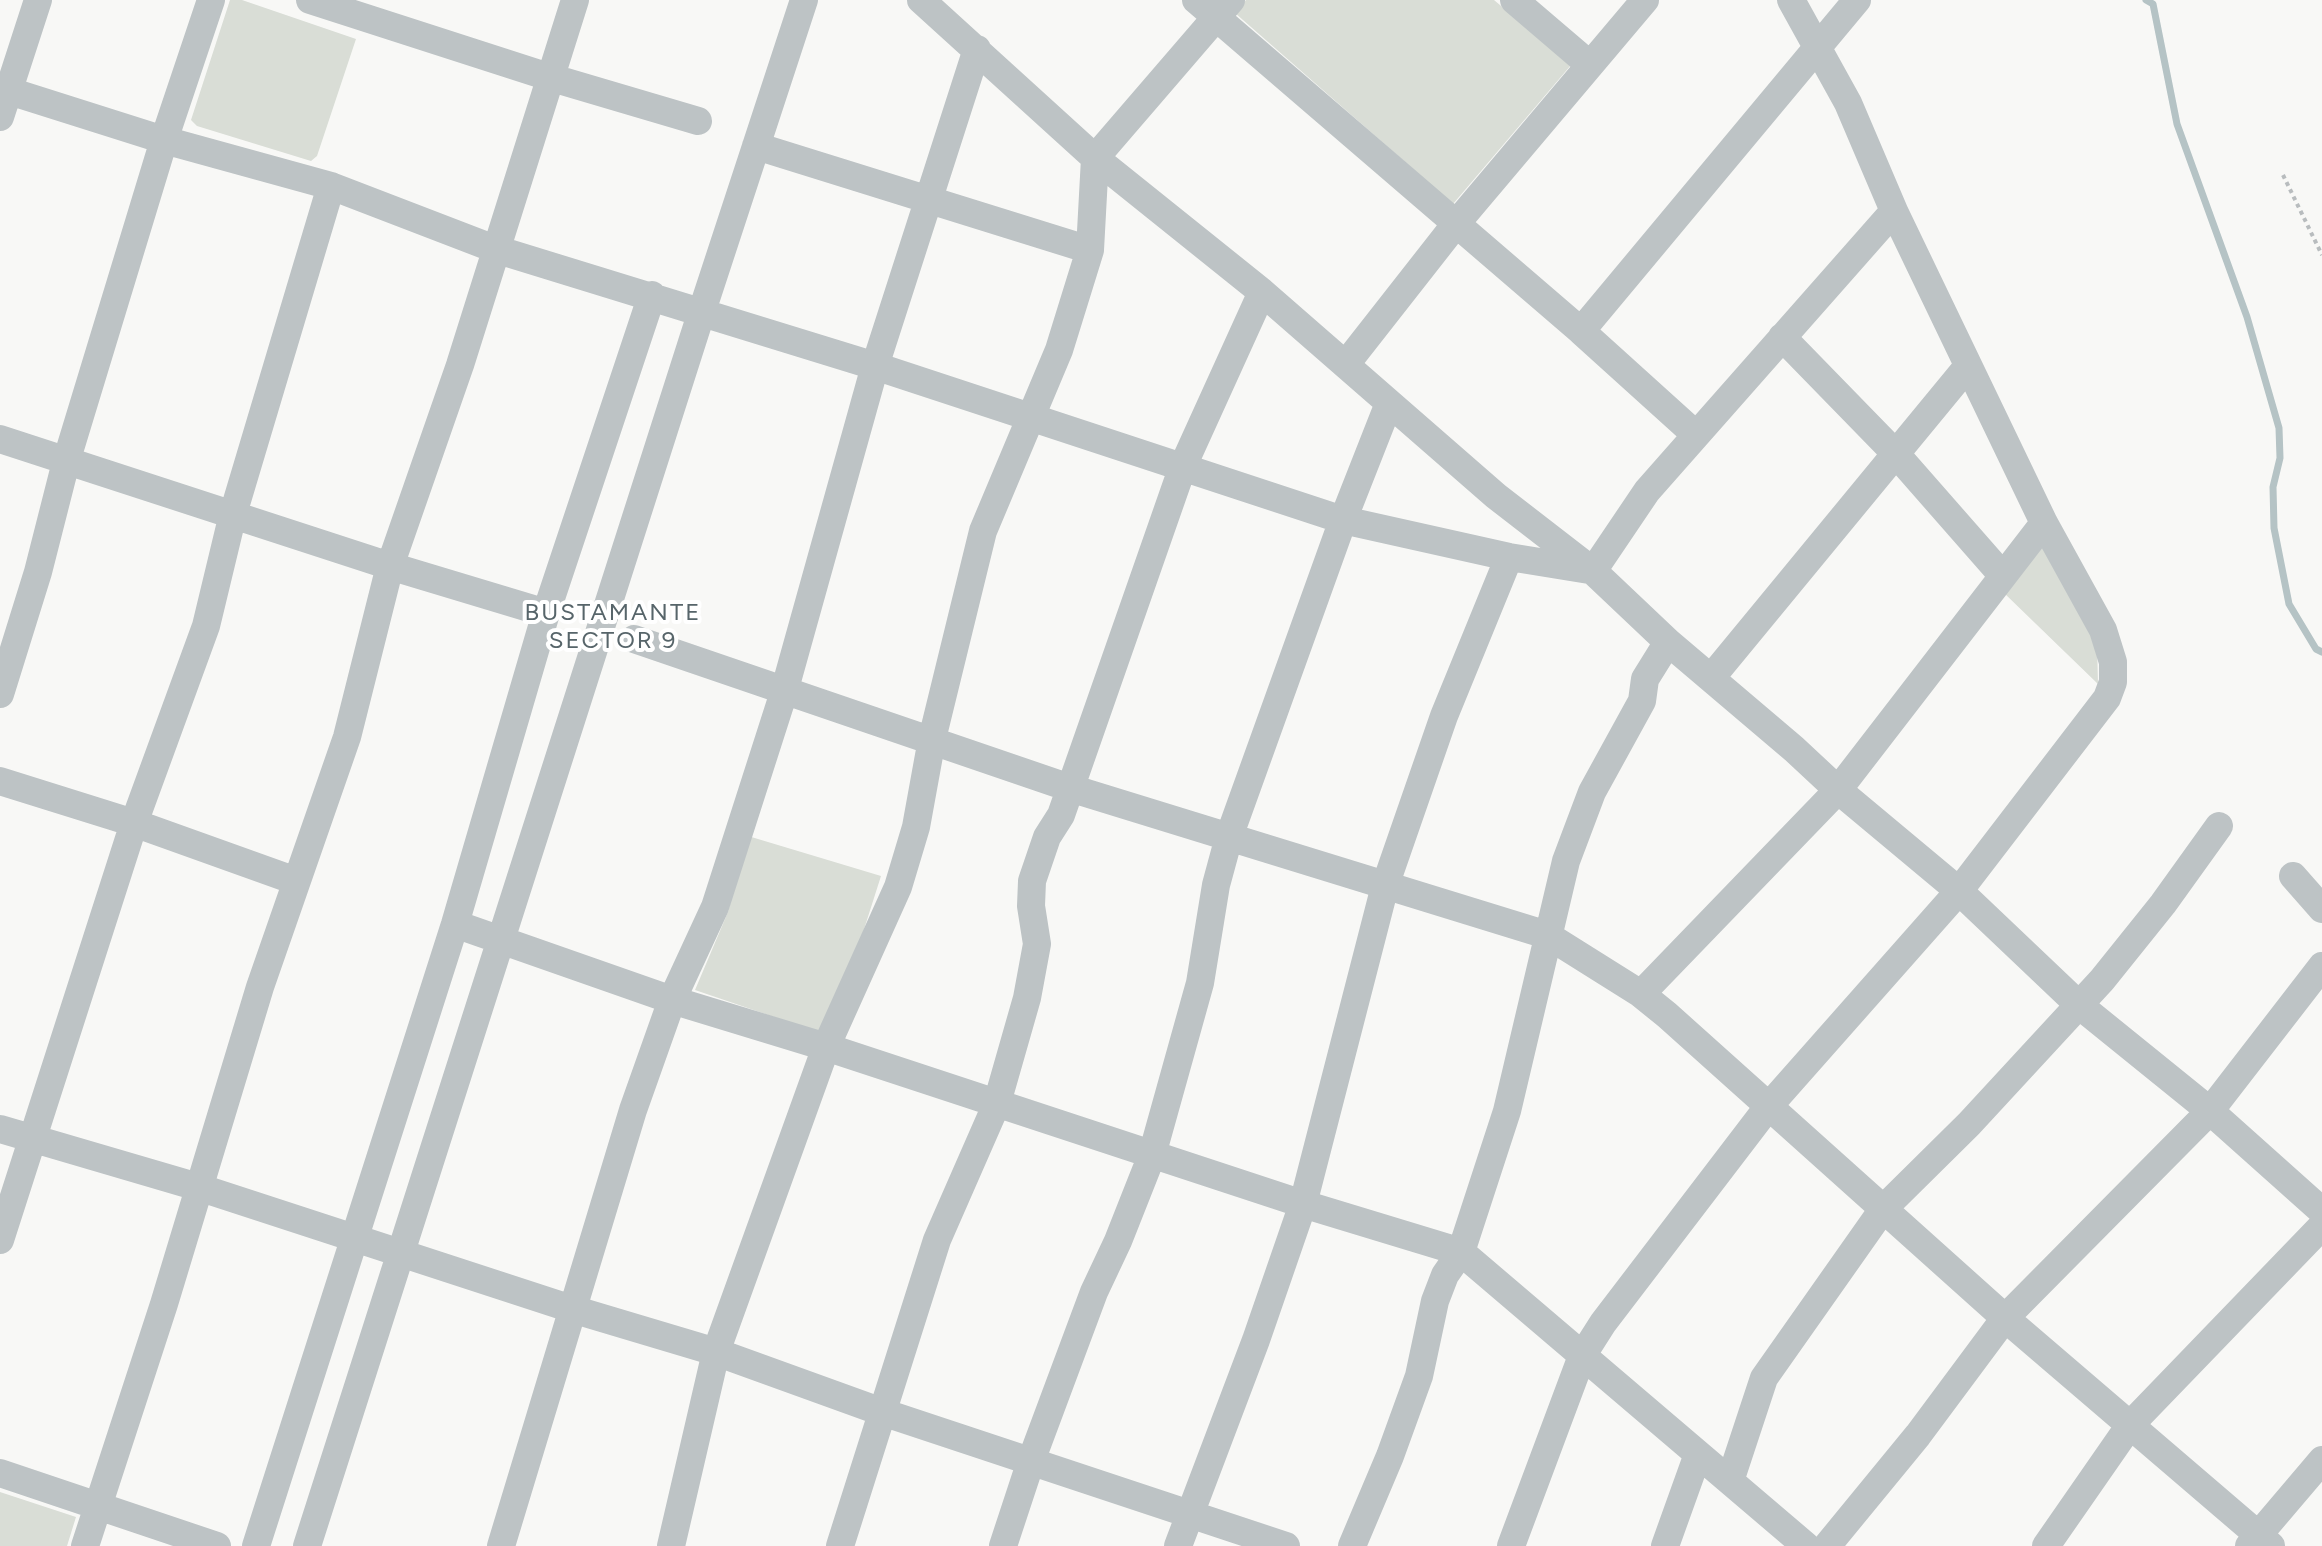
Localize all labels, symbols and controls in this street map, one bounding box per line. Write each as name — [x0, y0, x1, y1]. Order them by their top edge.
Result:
district label: BUSTAMANTE SECTOR 9 — [525, 599, 701, 655]

